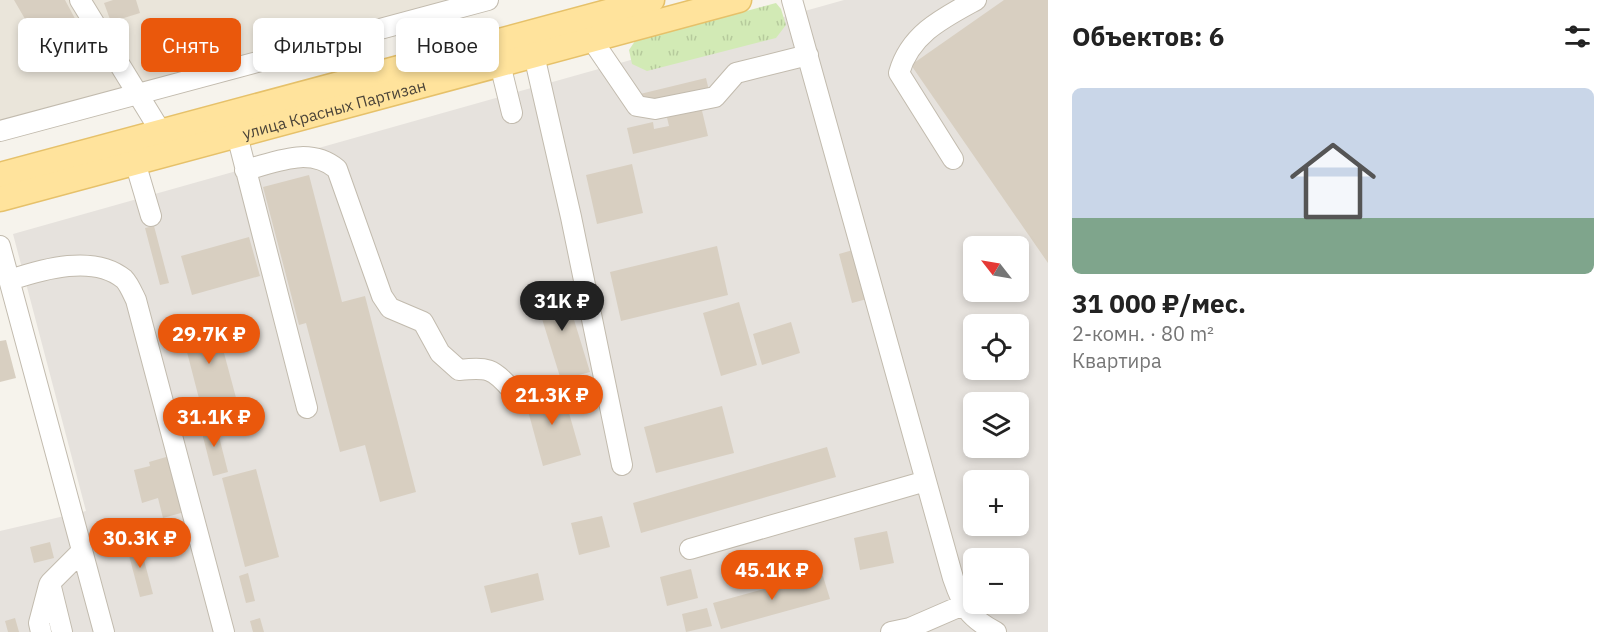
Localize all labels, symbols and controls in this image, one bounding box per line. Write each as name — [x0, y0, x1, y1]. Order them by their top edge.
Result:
chip: Купить — [18, 18, 129, 72]
chip: Снять — [141, 18, 241, 72]
chip: Фильтры — [253, 18, 384, 72]
chip: Новое — [396, 18, 499, 72]
text: Объектов: 6 — [1072, 19, 1224, 53]
icon: filters — [1561, 20, 1594, 53]
street label: улица Красных Партизан — [240, 75, 428, 143]
icon: home — [1279, 127, 1387, 235]
north arrow — [963, 236, 1029, 302]
map controls — [963, 236, 1029, 614]
pin: 31K ₽ — [520, 281, 604, 332]
text: 31 000 ₽/мес. — [1072, 286, 1246, 320]
text: 31K ₽ — [534, 287, 590, 314]
pin: 29.7K ₽ — [154, 314, 264, 365]
button: locate — [963, 314, 1029, 380]
text: 29.7K ₽ — [172, 320, 246, 347]
text: 2-комн. · 80 m² — [1072, 320, 1214, 347]
text: Квартира — [1072, 347, 1162, 374]
pin: 21.3K ₽ — [497, 375, 607, 426]
text: 21.3K ₽ — [515, 381, 589, 408]
button: layers — [963, 392, 1029, 458]
pin: 31.1K ₽ — [159, 397, 269, 448]
text: 31.1K ₽ — [177, 403, 251, 430]
button: + — [963, 470, 1029, 536]
pin: 30.3K ₽ — [85, 518, 195, 569]
text: 30.3K ₽ — [103, 524, 177, 551]
button: − — [963, 548, 1029, 614]
pin: 45.1K ₽ — [717, 550, 827, 601]
text: 45.1K ₽ — [735, 556, 809, 583]

